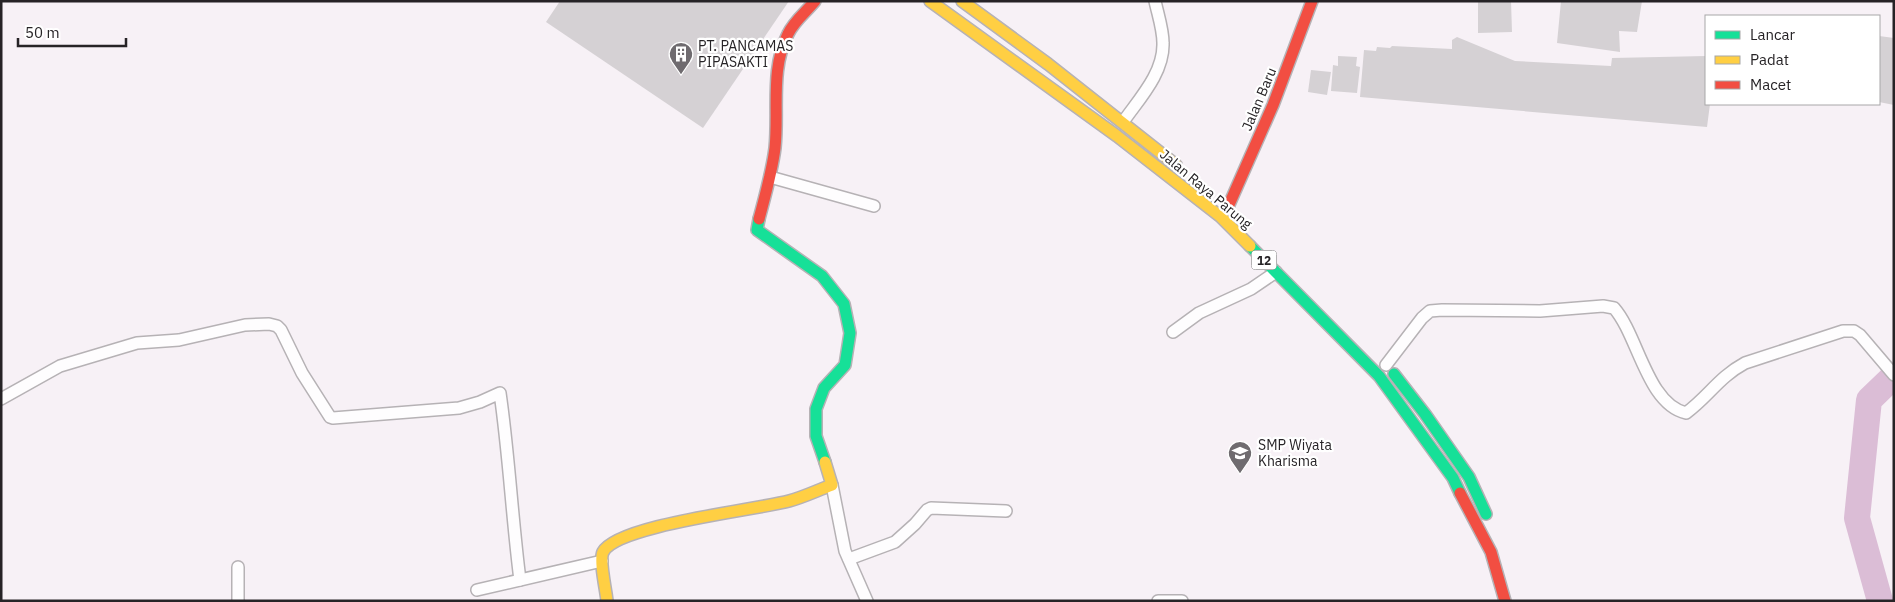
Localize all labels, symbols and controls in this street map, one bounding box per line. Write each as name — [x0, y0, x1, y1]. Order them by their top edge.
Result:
scale bar — [18, 15, 125, 47]
legend — [1705, 15, 1880, 105]
text: 50 m — [25, 23, 60, 42]
text: Lancar — [1750, 25, 1796, 44]
place label: PT. PANCAMAS PIPASAKTI — [698, 37, 793, 71]
building icon: PT. PANCAMAS PIPASAKTI — [668, 41, 694, 75]
text: Padat — [1750, 50, 1789, 69]
street label: Jalan Baru — [1238, 65, 1280, 133]
text: Macet — [1750, 75, 1791, 94]
street label: Jalan Raya Parung — [1156, 145, 1256, 233]
road number: 12 — [1252, 250, 1276, 270]
place label: SMP Wiyata Kharisma — [1258, 436, 1332, 470]
school or university icon: SMP Wiyata Kharisma — [1227, 440, 1253, 474]

